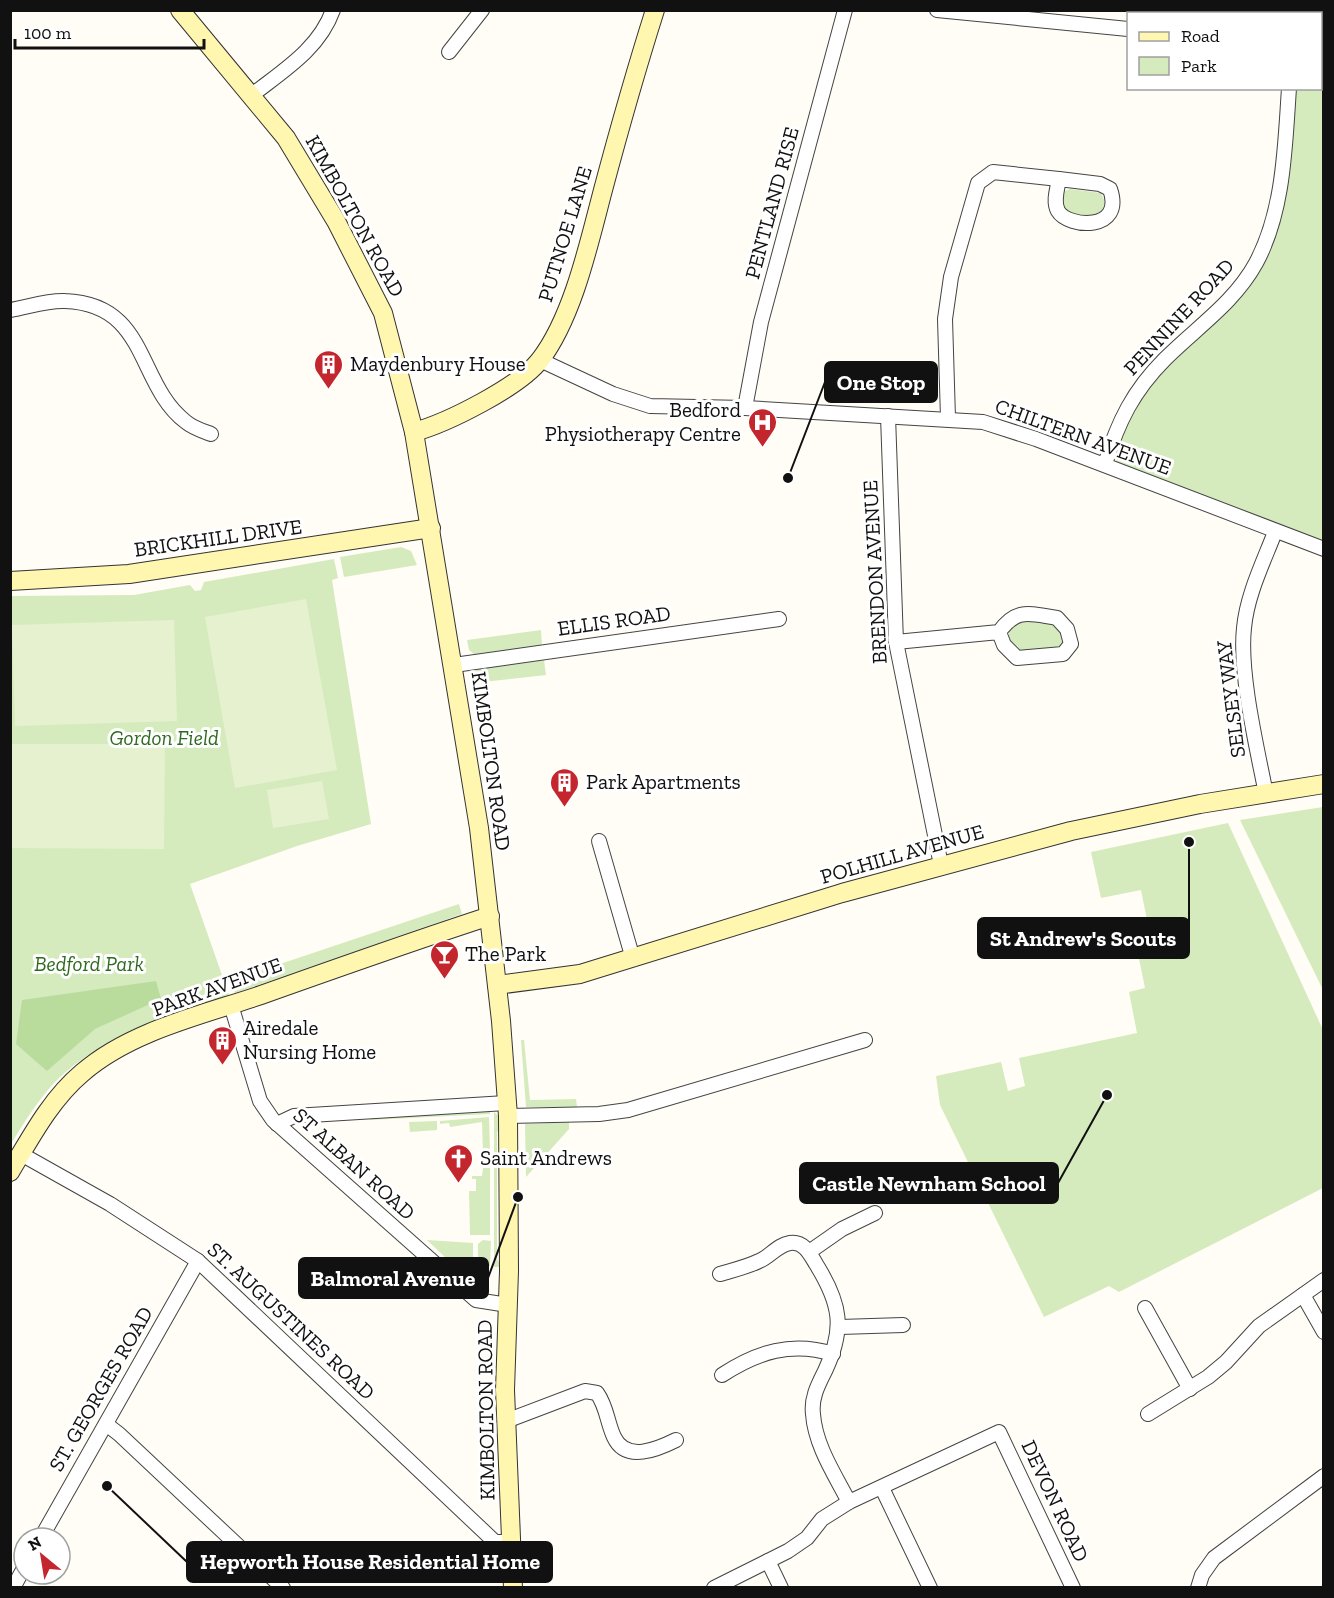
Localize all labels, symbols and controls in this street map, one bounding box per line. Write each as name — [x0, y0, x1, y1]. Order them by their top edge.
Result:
scale bar — [15, 12, 204, 50]
legend — [1127, 12, 1322, 90]
text: 100 m — [24, 22, 72, 44]
text: Road — [1181, 25, 1220, 47]
text: Park — [1181, 55, 1217, 77]
street label: PENTLAND RISE — [739, 124, 804, 282]
street label: KIMBOLTON ROAD — [301, 131, 410, 301]
street label: PUTNOE LANE — [532, 163, 597, 305]
street label: PENNINE ROAD — [1118, 253, 1239, 380]
building icon: Maydenbury House — [313, 348, 345, 390]
place label: Maydenbury House — [350, 351, 526, 376]
callout: One Stop — [825, 362, 937, 402]
text: One Stop — [837, 369, 926, 396]
street label: CHILTERN AVENUE — [992, 393, 1175, 480]
place label: Bedford Physiotherapy Centre — [545, 397, 741, 446]
hospital icon: Bedford Physiotherapy Centre — [746, 406, 778, 448]
street label: BRENDON AVENUE — [857, 479, 892, 665]
street label: BRICKHILL DRIVE — [132, 513, 303, 562]
street label: ELLIS ROAD — [556, 600, 672, 641]
street label: SELSEY WAY — [1211, 639, 1250, 759]
street label: KIMBOLTON ROAD — [467, 670, 516, 852]
park label: Gordon Field — [109, 725, 219, 750]
building icon: Park Apartments — [549, 766, 581, 808]
place label: Park Apartments — [586, 769, 741, 794]
street label: POLHILL AVENUE — [817, 818, 986, 889]
callout: St Andrew's Scouts — [978, 918, 1189, 958]
text: St Andrew's Scouts — [990, 925, 1176, 952]
bar icon: The Park — [428, 938, 460, 980]
place label: The Park — [465, 941, 546, 966]
park label: Bedford Park — [34, 951, 144, 976]
street label: PARK AVENUE — [149, 952, 285, 1022]
place label: Airedale Nursing Home — [243, 1015, 376, 1064]
building icon: Airedale Nursing Home — [206, 1024, 238, 1066]
street label: ST ALBAN ROAD — [288, 1102, 420, 1225]
church icon: Saint Andrews — [443, 1142, 475, 1184]
place label: Saint Andrews — [480, 1145, 612, 1170]
callout: Castle Newnham School — [800, 1163, 1058, 1203]
text: Castle Newnham School — [812, 1170, 1046, 1197]
street label: ST. AUGUSTINES ROAD — [203, 1237, 380, 1405]
callout: Balmoral Avenue — [299, 1258, 488, 1298]
text: Balmoral Avenue — [311, 1265, 476, 1292]
street label: ST. GEORGES ROAD — [43, 1302, 158, 1475]
street label: KIMBOLTON ROAD — [471, 1319, 500, 1501]
street label: DEVON ROAD — [1016, 1436, 1094, 1565]
north arrow — [12, 1526, 72, 1586]
text: N — [25, 1532, 45, 1555]
callout: Hepworth House Residential Home — [187, 1542, 552, 1582]
text: Hepworth House Residential Home — [200, 1548, 540, 1575]

